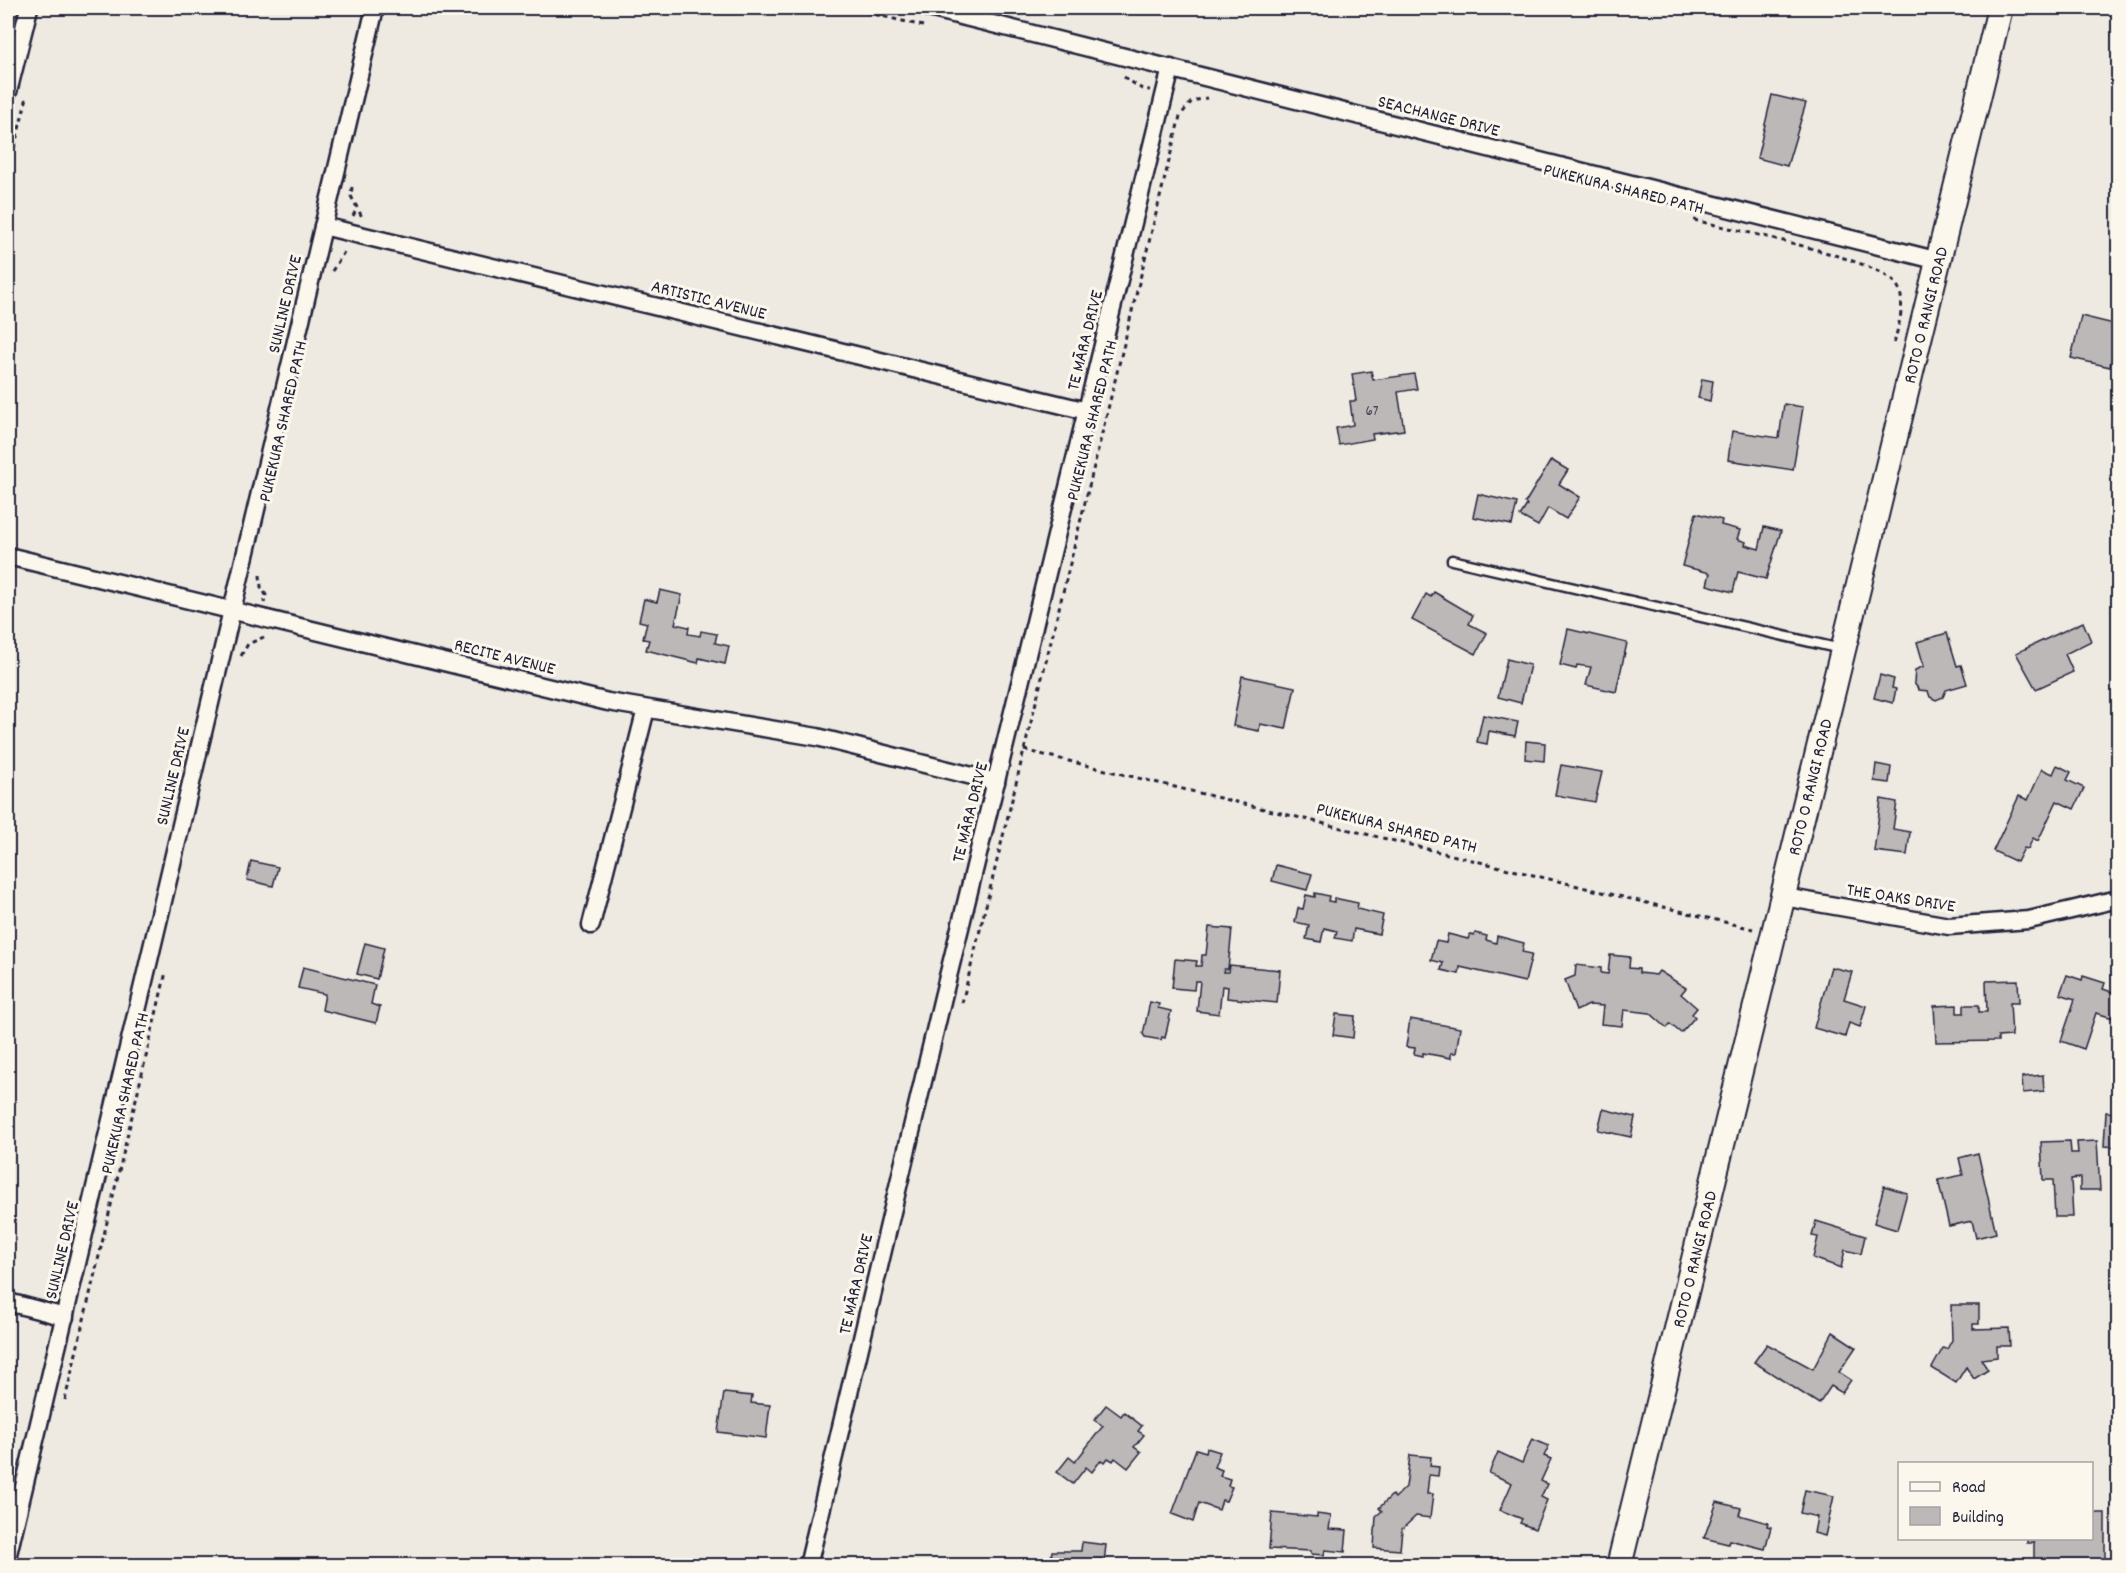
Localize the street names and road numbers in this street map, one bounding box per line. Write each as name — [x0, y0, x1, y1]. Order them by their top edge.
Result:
street label: SEACHANGE DRIVE — [1375, 90, 1502, 145]
street label: PUKEKURA SHARED PATH — [1540, 158, 1706, 222]
street label: ROTO O RANGI ROAD — [1899, 245, 1956, 386]
street label: SUNLINE DRIVE — [263, 253, 310, 356]
street label: ARTISTIC AVENUE — [648, 275, 768, 328]
street label: TE MĀRA DRIVE — [1062, 288, 1111, 393]
street label: PUKEKURA SHARED PATH — [254, 338, 315, 505]
street label: PUKEKURA SHARED PATH — [1061, 338, 1125, 504]
street label: RECITE AVENUE — [451, 634, 558, 683]
street label: ROTO O RANGI ROAD — [1783, 717, 1841, 858]
street label: SUNLINE DRIVE — [151, 725, 198, 828]
street label: TE MĀRA DRIVE — [947, 760, 996, 865]
street label: PUKEKURA SHARED PATH — [1313, 797, 1479, 861]
street label: THE OAKS DRIVE — [1844, 879, 1957, 920]
street label: PUKEKURA SHARED PATH — [96, 1010, 157, 1177]
street label: ROTO O RANGI ROAD — [1668, 1189, 1725, 1331]
street label: SUNLINE DRIVE — [40, 1199, 87, 1302]
street label: TE MĀRA DRIVE — [834, 1232, 881, 1337]

